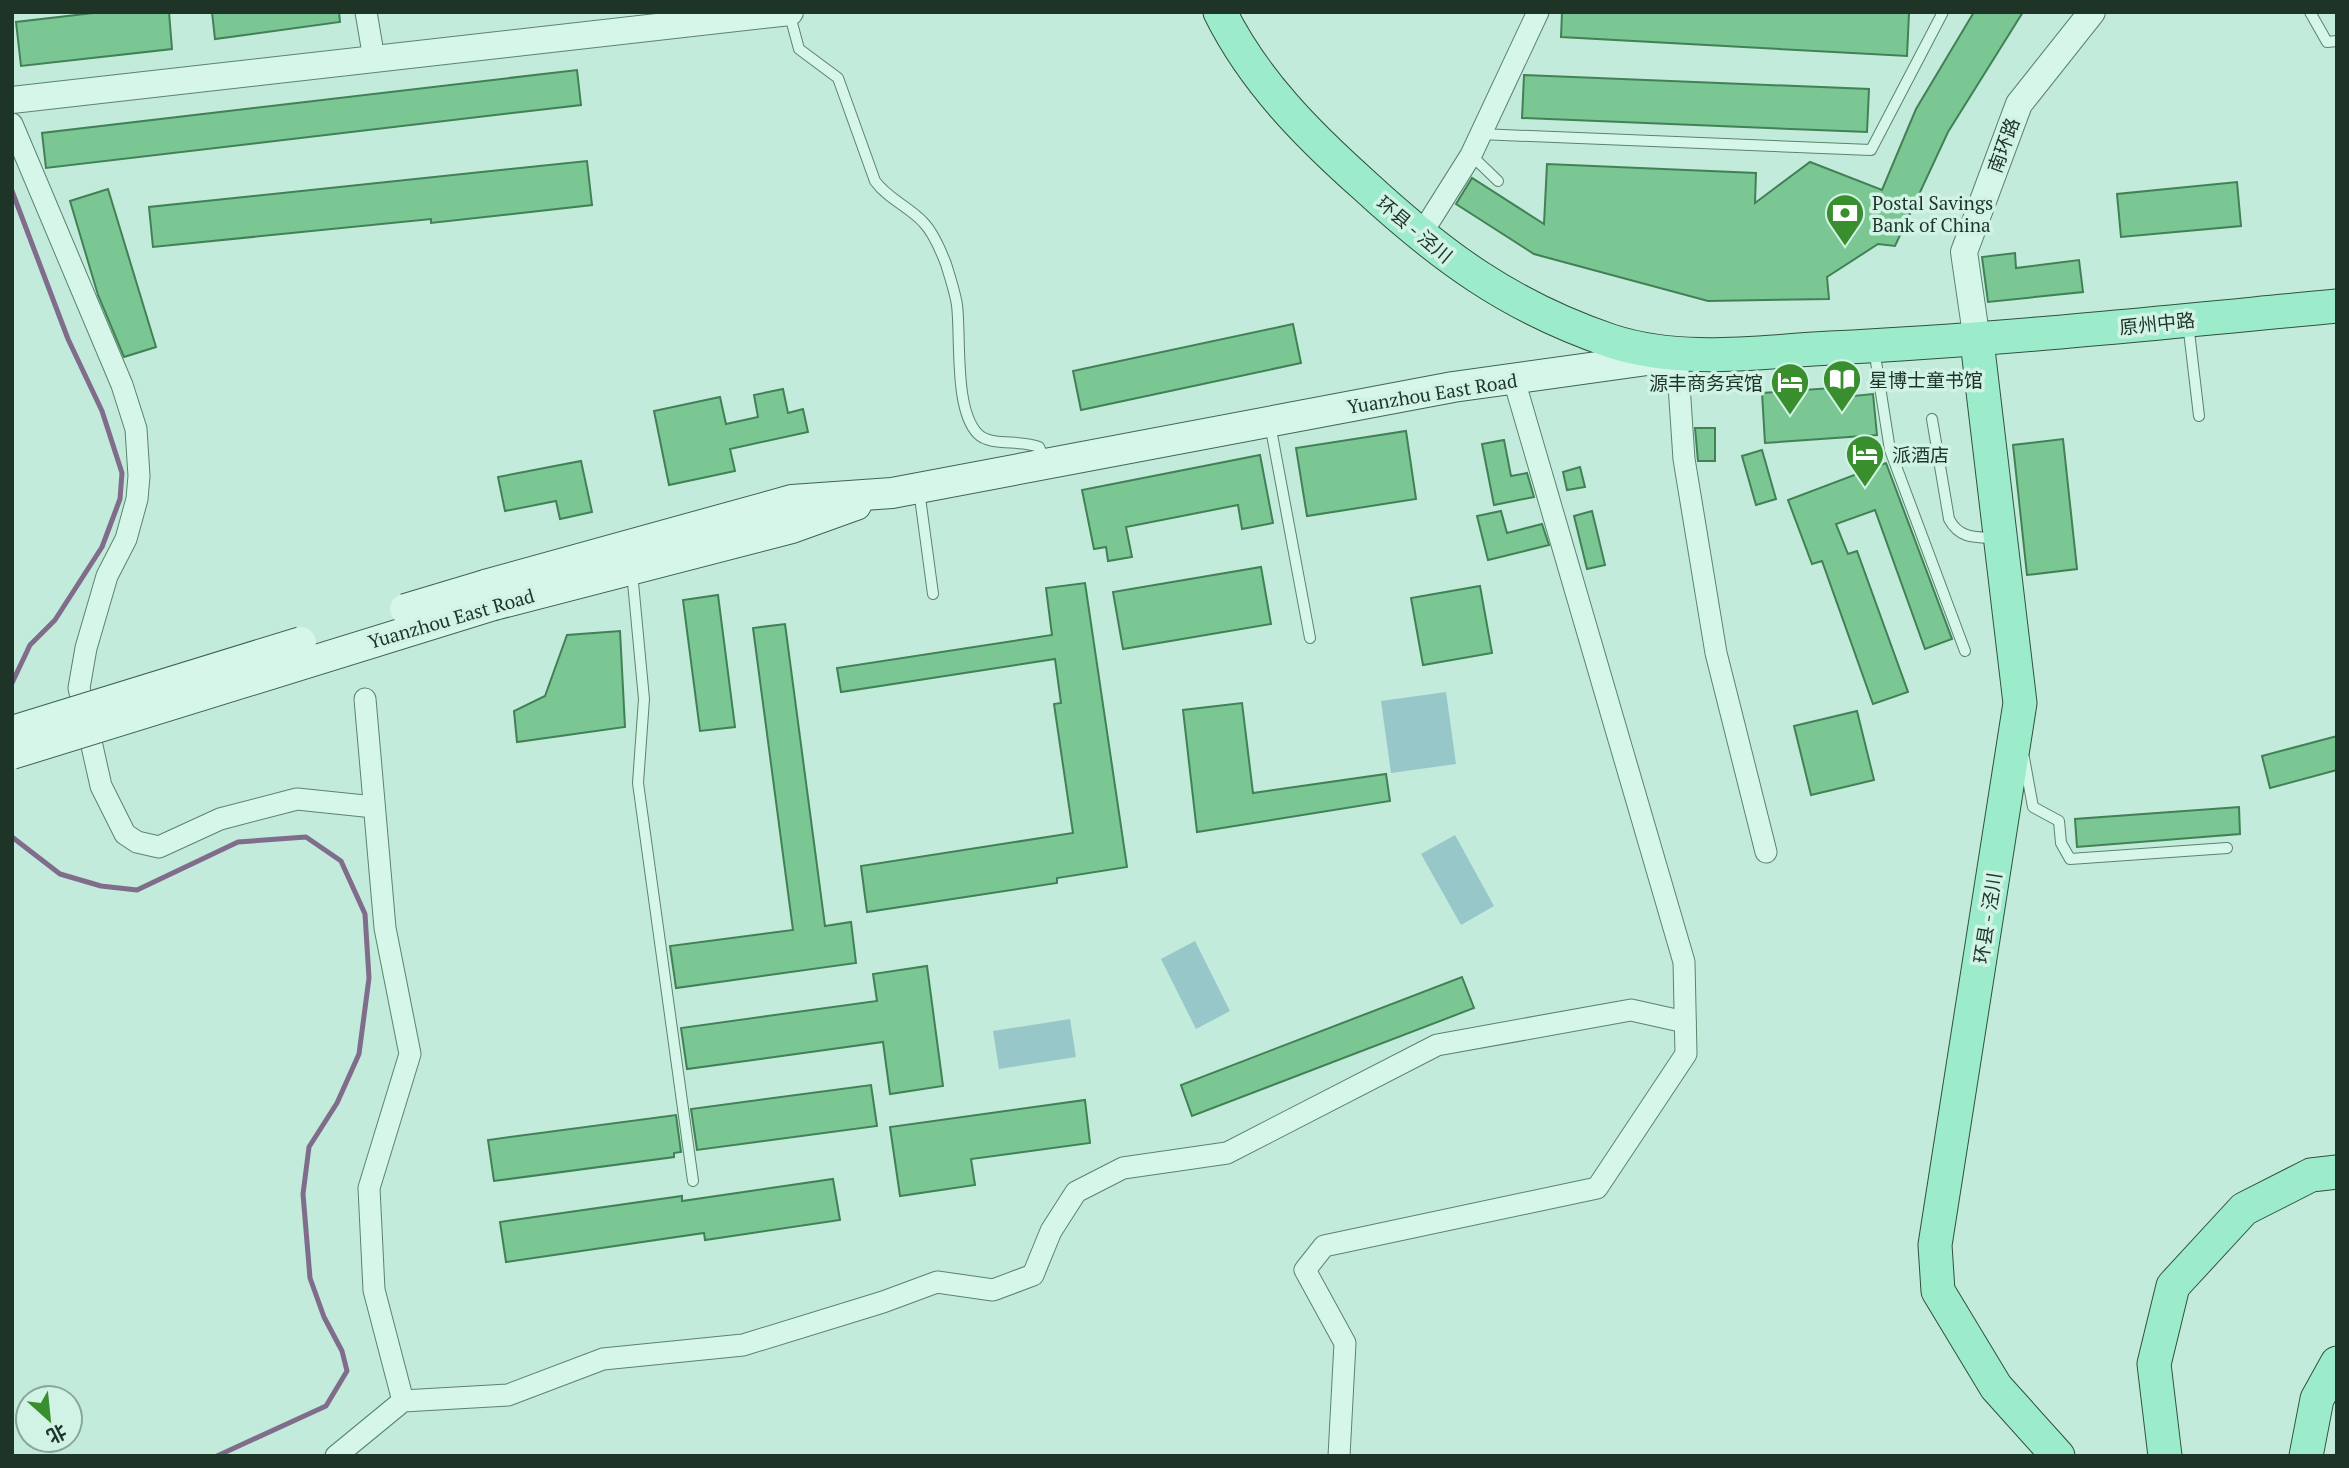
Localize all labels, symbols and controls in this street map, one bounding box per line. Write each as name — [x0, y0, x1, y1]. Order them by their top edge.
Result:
street label: 南环路 — [1982, 114, 2024, 176]
street label: 环县 - 泾川 — [1372, 190, 1458, 268]
place label: Postal Savings Bank of China — [1872, 190, 1993, 237]
bank icon: Postal Savings Bank of China — [1824, 192, 1866, 247]
street label: 原州中路 — [2118, 307, 2196, 339]
library icon: 星博士童书馆 — [1821, 358, 1863, 413]
hotel icon: 源丰商务宾馆 — [1769, 361, 1811, 416]
street label: Yuanzhou East Road — [1345, 367, 1519, 419]
place label: 星博士童书馆 — [1869, 367, 1983, 392]
place label: 源丰商务宾馆 — [1649, 370, 1763, 395]
hotel icon: 派酒店 — [1844, 433, 1886, 488]
place label: 派酒店 — [1892, 442, 1949, 467]
street label: Yuanzhou East Road — [365, 582, 537, 654]
street label: 环县 - 泾川 — [1967, 871, 2007, 965]
north arrow — [14, 1384, 84, 1454]
text: 北 — [43, 1419, 71, 1450]

